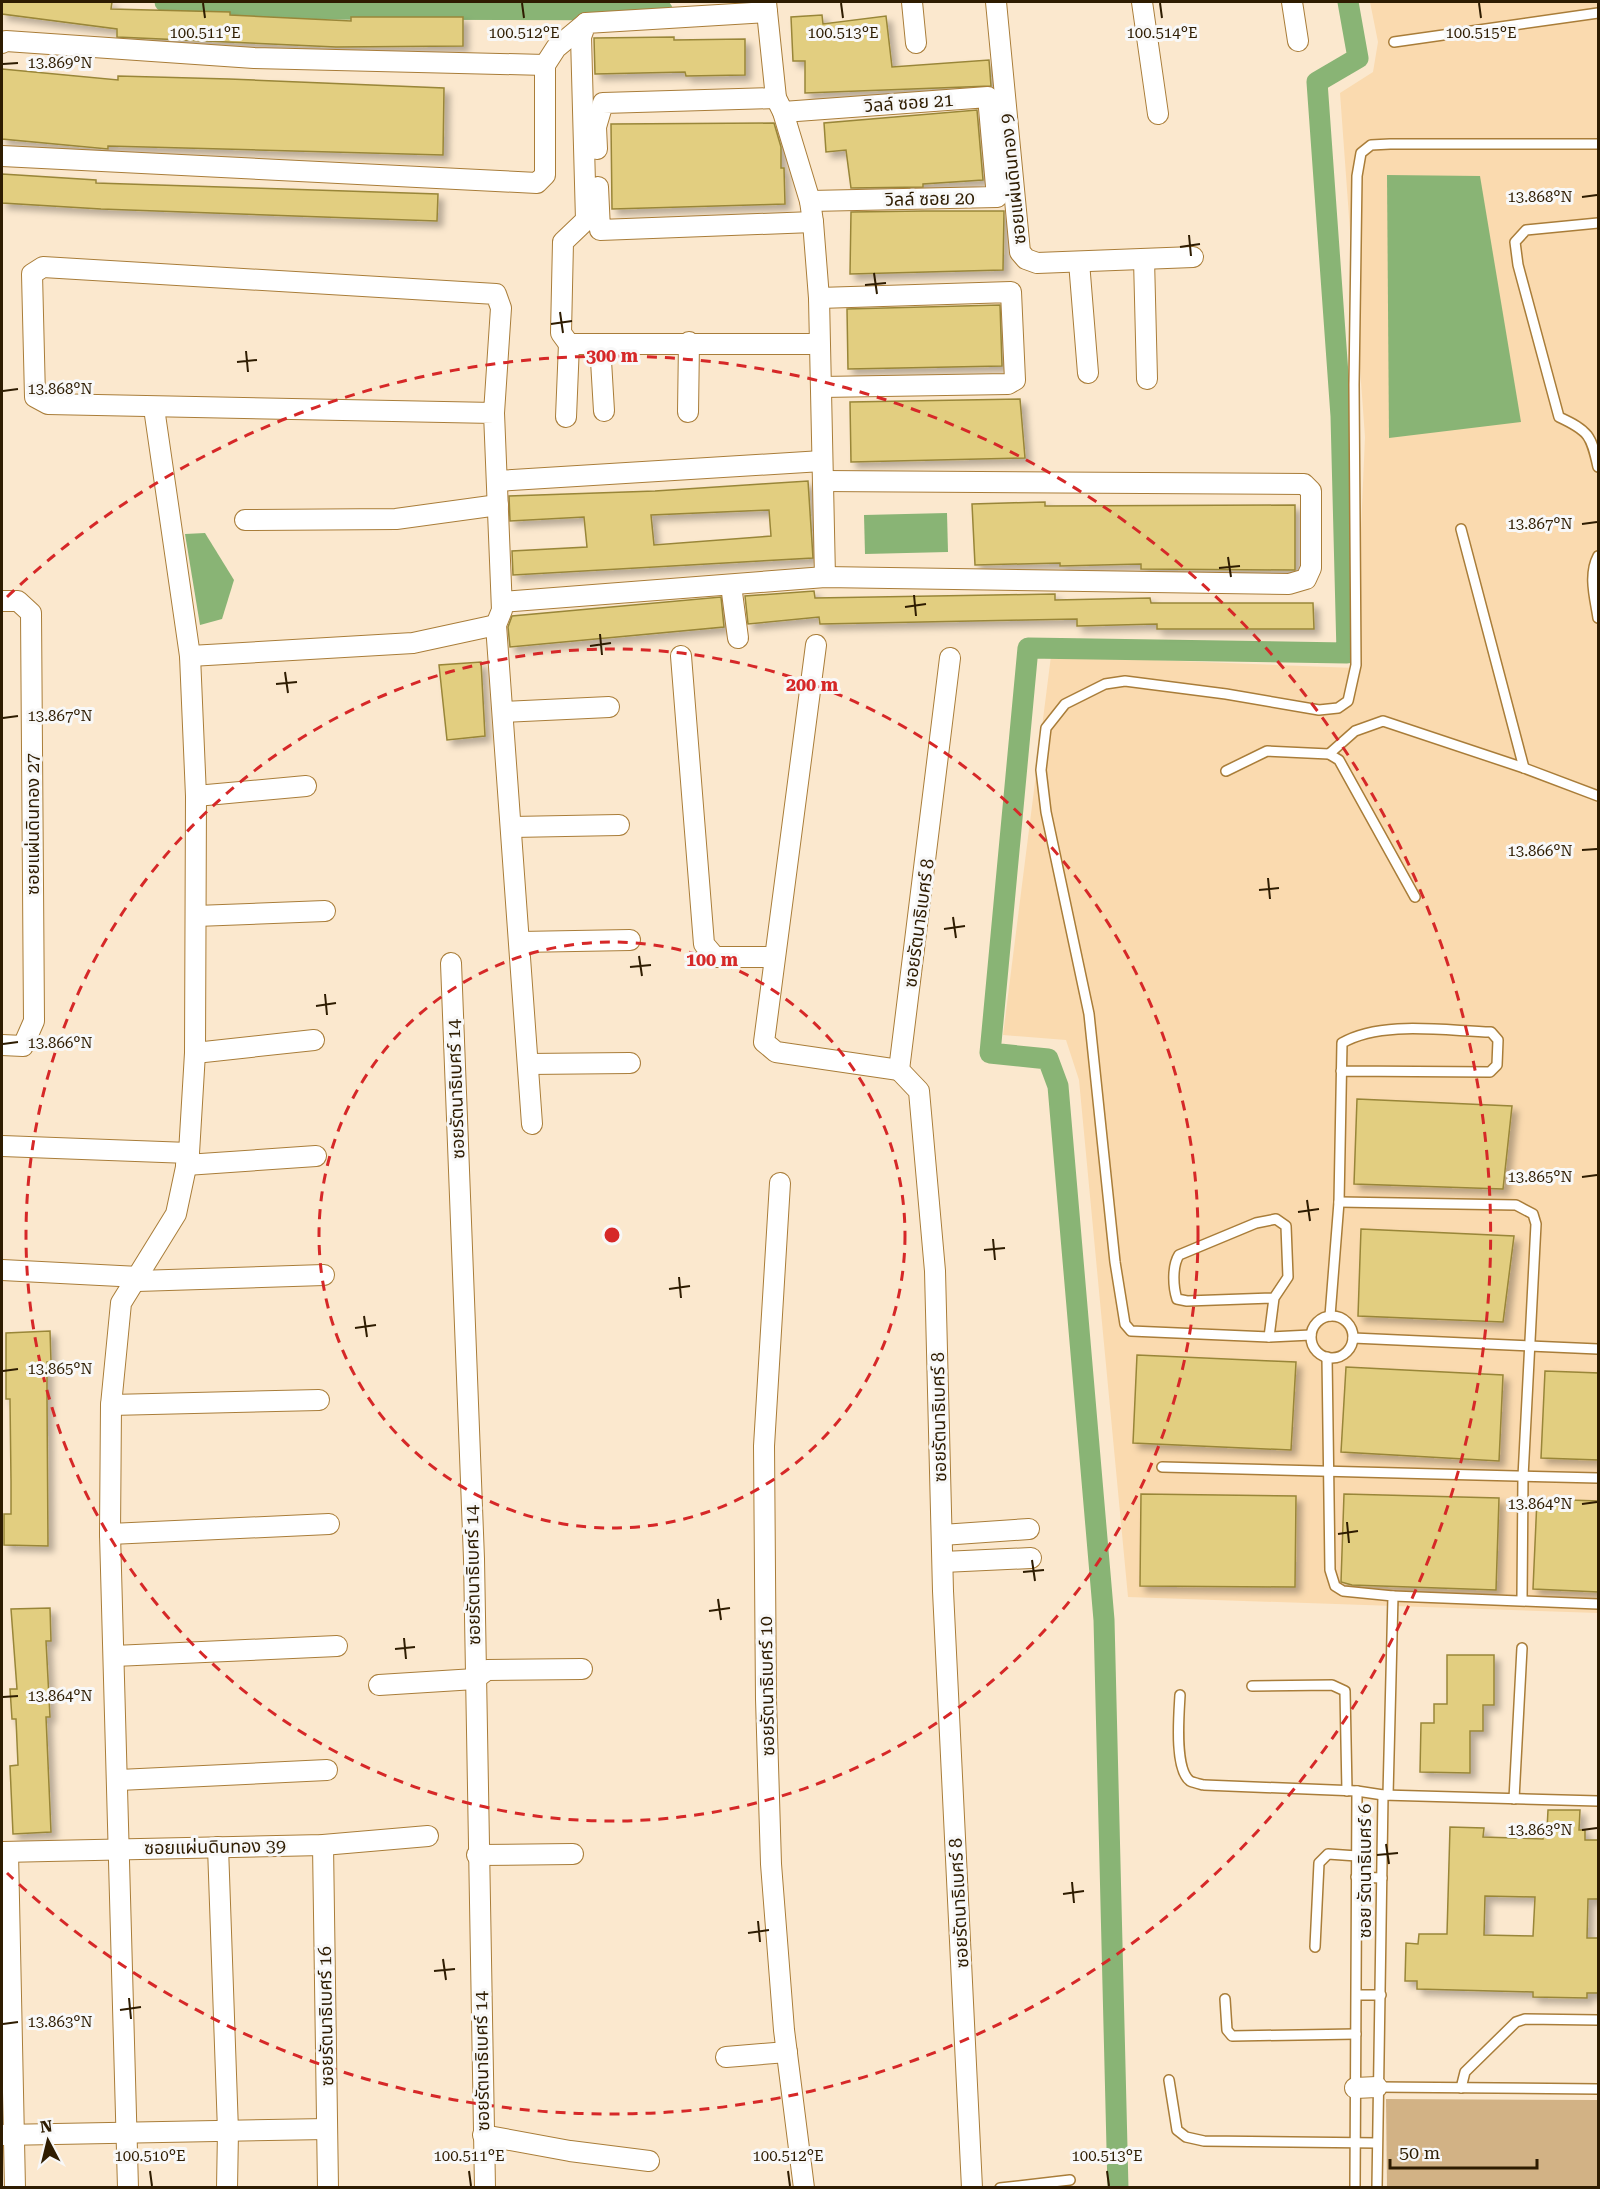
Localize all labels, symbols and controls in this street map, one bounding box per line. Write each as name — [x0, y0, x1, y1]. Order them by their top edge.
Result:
text: 100.511°E — [169, 24, 241, 42]
text: 100.512°E — [488, 24, 560, 42]
text: 100.513°E — [807, 24, 879, 42]
text: 100.514°E — [1126, 24, 1198, 42]
text: 100.515°E — [1445, 24, 1517, 42]
text: 13.869°N — [27, 54, 93, 72]
street label: วิลล์ ซอย 21 — [863, 89, 954, 116]
street label: ซอยแผ่นดินทอง 9 — [995, 112, 1030, 246]
street label: วิลล์ ซอย 20 — [884, 187, 975, 210]
text: 13.868°N — [1507, 188, 1573, 206]
text: 300 m — [586, 345, 639, 366]
text: 13.868°N — [27, 380, 93, 398]
text: 13.867°N — [1507, 515, 1573, 533]
text: 200 m — [786, 674, 839, 695]
text: 13.867°N — [27, 707, 93, 725]
street label: ซอยแผ่นดินทอง 27 — [22, 753, 43, 895]
text: 13.866°N — [1507, 842, 1573, 860]
street label: ซอยรัตนาธิเบศร์ 8 — [899, 857, 938, 989]
text: 100 m — [686, 949, 739, 970]
street label: ซอยรัตนาธิเบศร์ 14 — [443, 1019, 468, 1159]
text: 13.866°N — [27, 1034, 93, 1052]
text: 13.865°N — [1507, 1168, 1573, 1186]
centre of rings — [602, 1225, 622, 1245]
street label: ซอยรัตนาธิเบศร์ 8 — [927, 1352, 950, 1482]
text: 13.865°N — [27, 1360, 93, 1378]
text: 13.864°N — [1507, 1495, 1573, 1513]
street label: ซอยรัตนาธิเบศร์ 14 — [461, 1505, 484, 1645]
street label: ซอยรัตนาธิเบศร์ 10 — [755, 1616, 778, 1756]
text: 13.864°N — [27, 1687, 93, 1705]
street label: ซอย รัตนาธิเบศร์ 6 — [1354, 1804, 1375, 1938]
text: 13.863°N — [1507, 1821, 1573, 1839]
street label: ซอยแผ่นดินทอง 39 — [144, 1835, 286, 1858]
street label: ซอยรัตนาธิเบศร์ 8 — [945, 1838, 972, 1969]
street label: ซอยรัตนาธิเบศร์ 16 — [314, 1946, 337, 2086]
street label: ซอยรัตนาธิเบศร์ 14 — [470, 1991, 493, 2131]
text: 13.863°N — [27, 2013, 93, 2031]
north arrow — [18, 2111, 78, 2171]
text: N — [39, 2116, 54, 2137]
scale bar — [1390, 2132, 1537, 2170]
text: 50 m — [1399, 2142, 1440, 2163]
text: 100.510°E — [114, 2147, 186, 2165]
text: 100.511°E — [433, 2147, 505, 2165]
text: 100.512°E — [752, 2147, 824, 2165]
text: 100.513°E — [1071, 2147, 1143, 2165]

